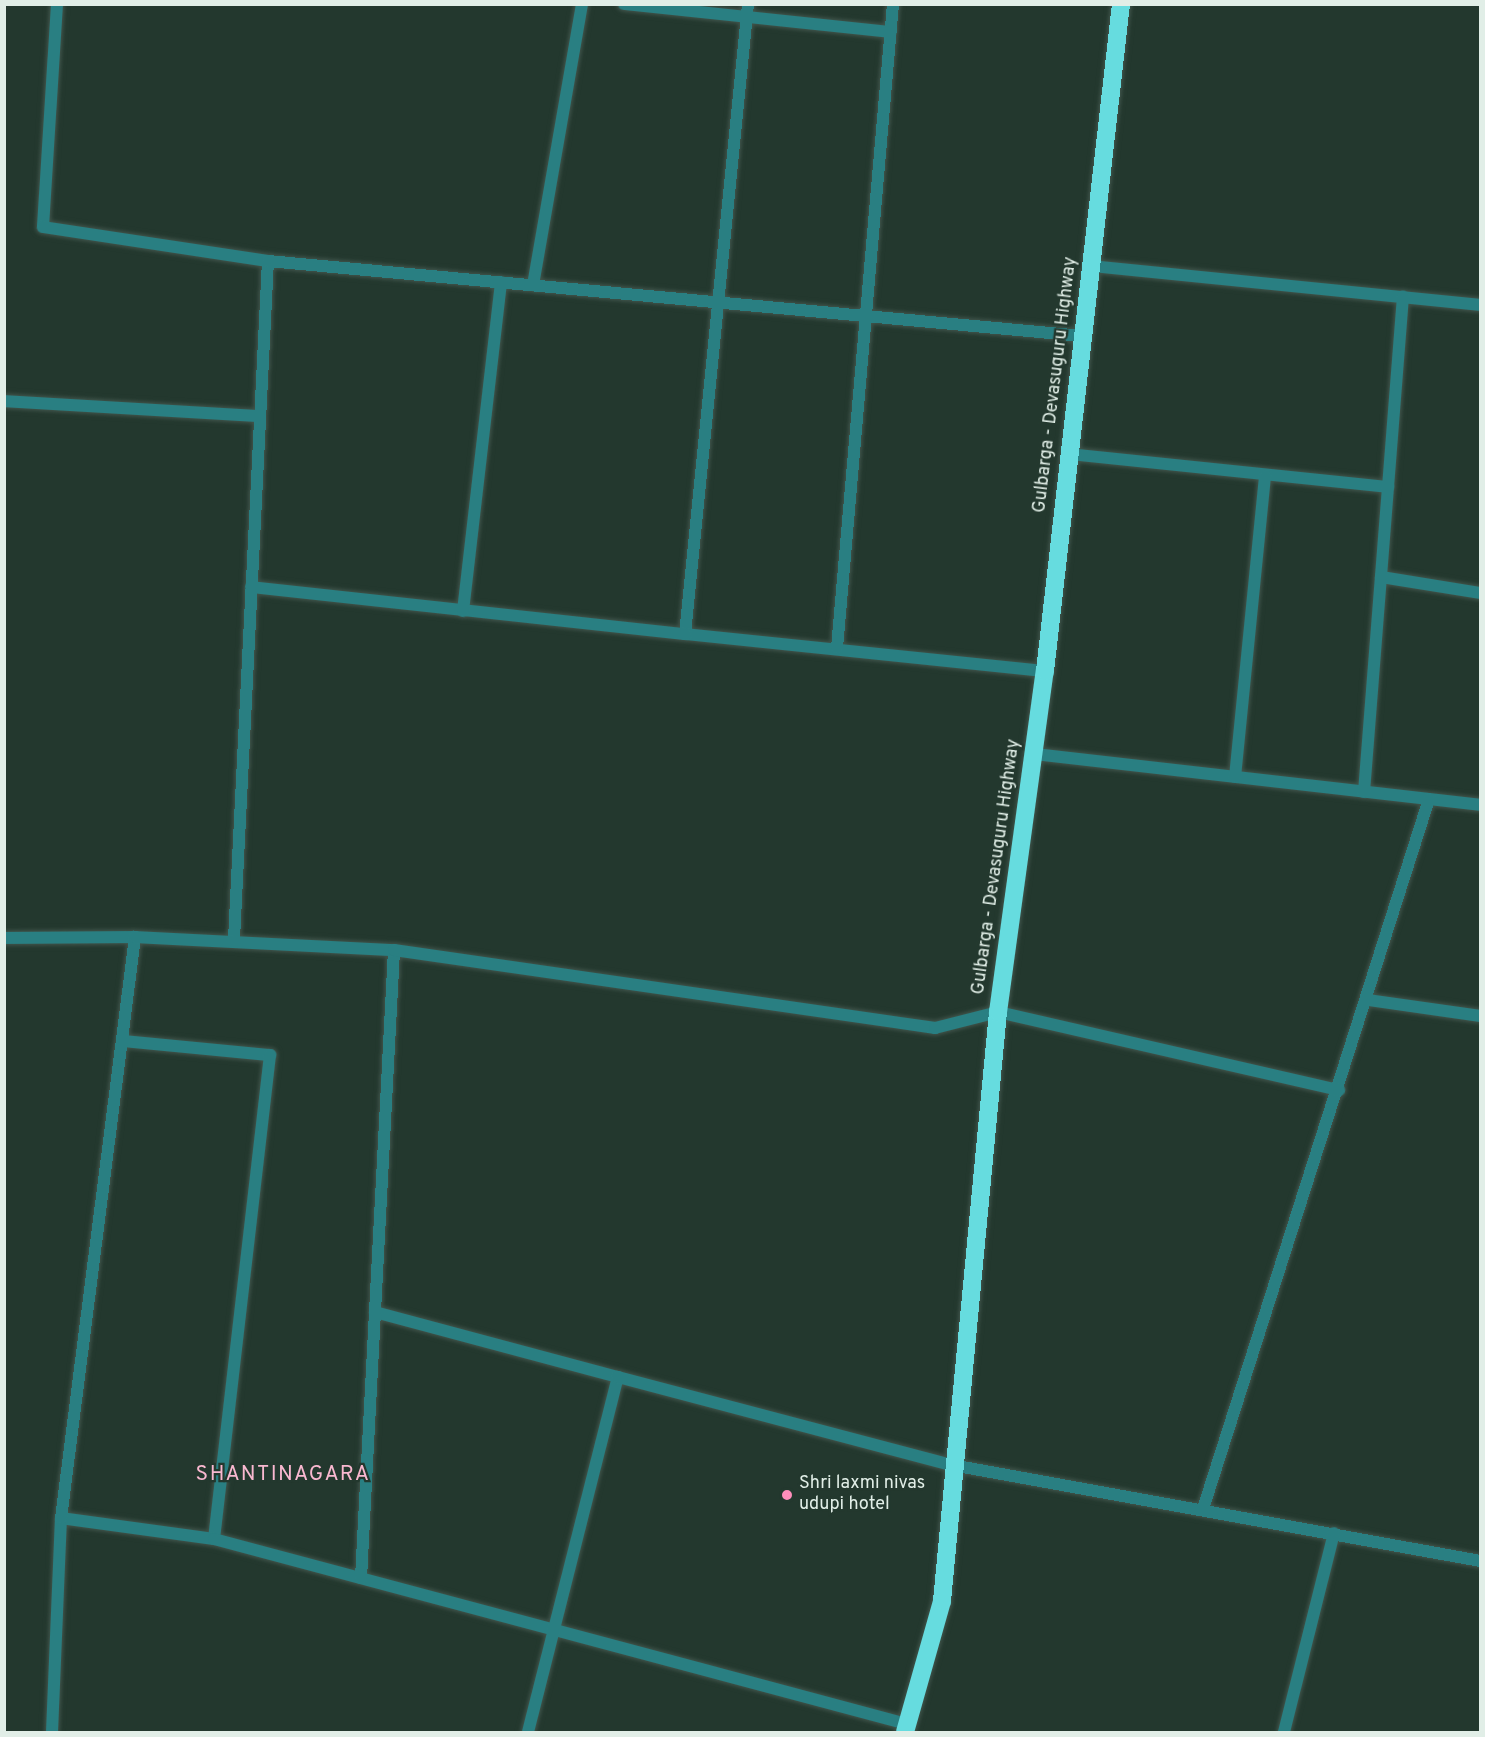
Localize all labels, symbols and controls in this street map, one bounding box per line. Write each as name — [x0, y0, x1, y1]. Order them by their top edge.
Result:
street label: Gulbarga - Devasuguru Highway — [1030, 256, 1082, 514]
street label: Gulbarga - Devasuguru Highway — [968, 738, 1026, 996]
district label: SHANTINAGARA — [196, 1462, 370, 1488]
place label: Shri laxmi nivas udupi hotel — [799, 1474, 925, 1516]
marker: Shri laxmi nivas udupi hotel — [780, 1488, 794, 1502]

